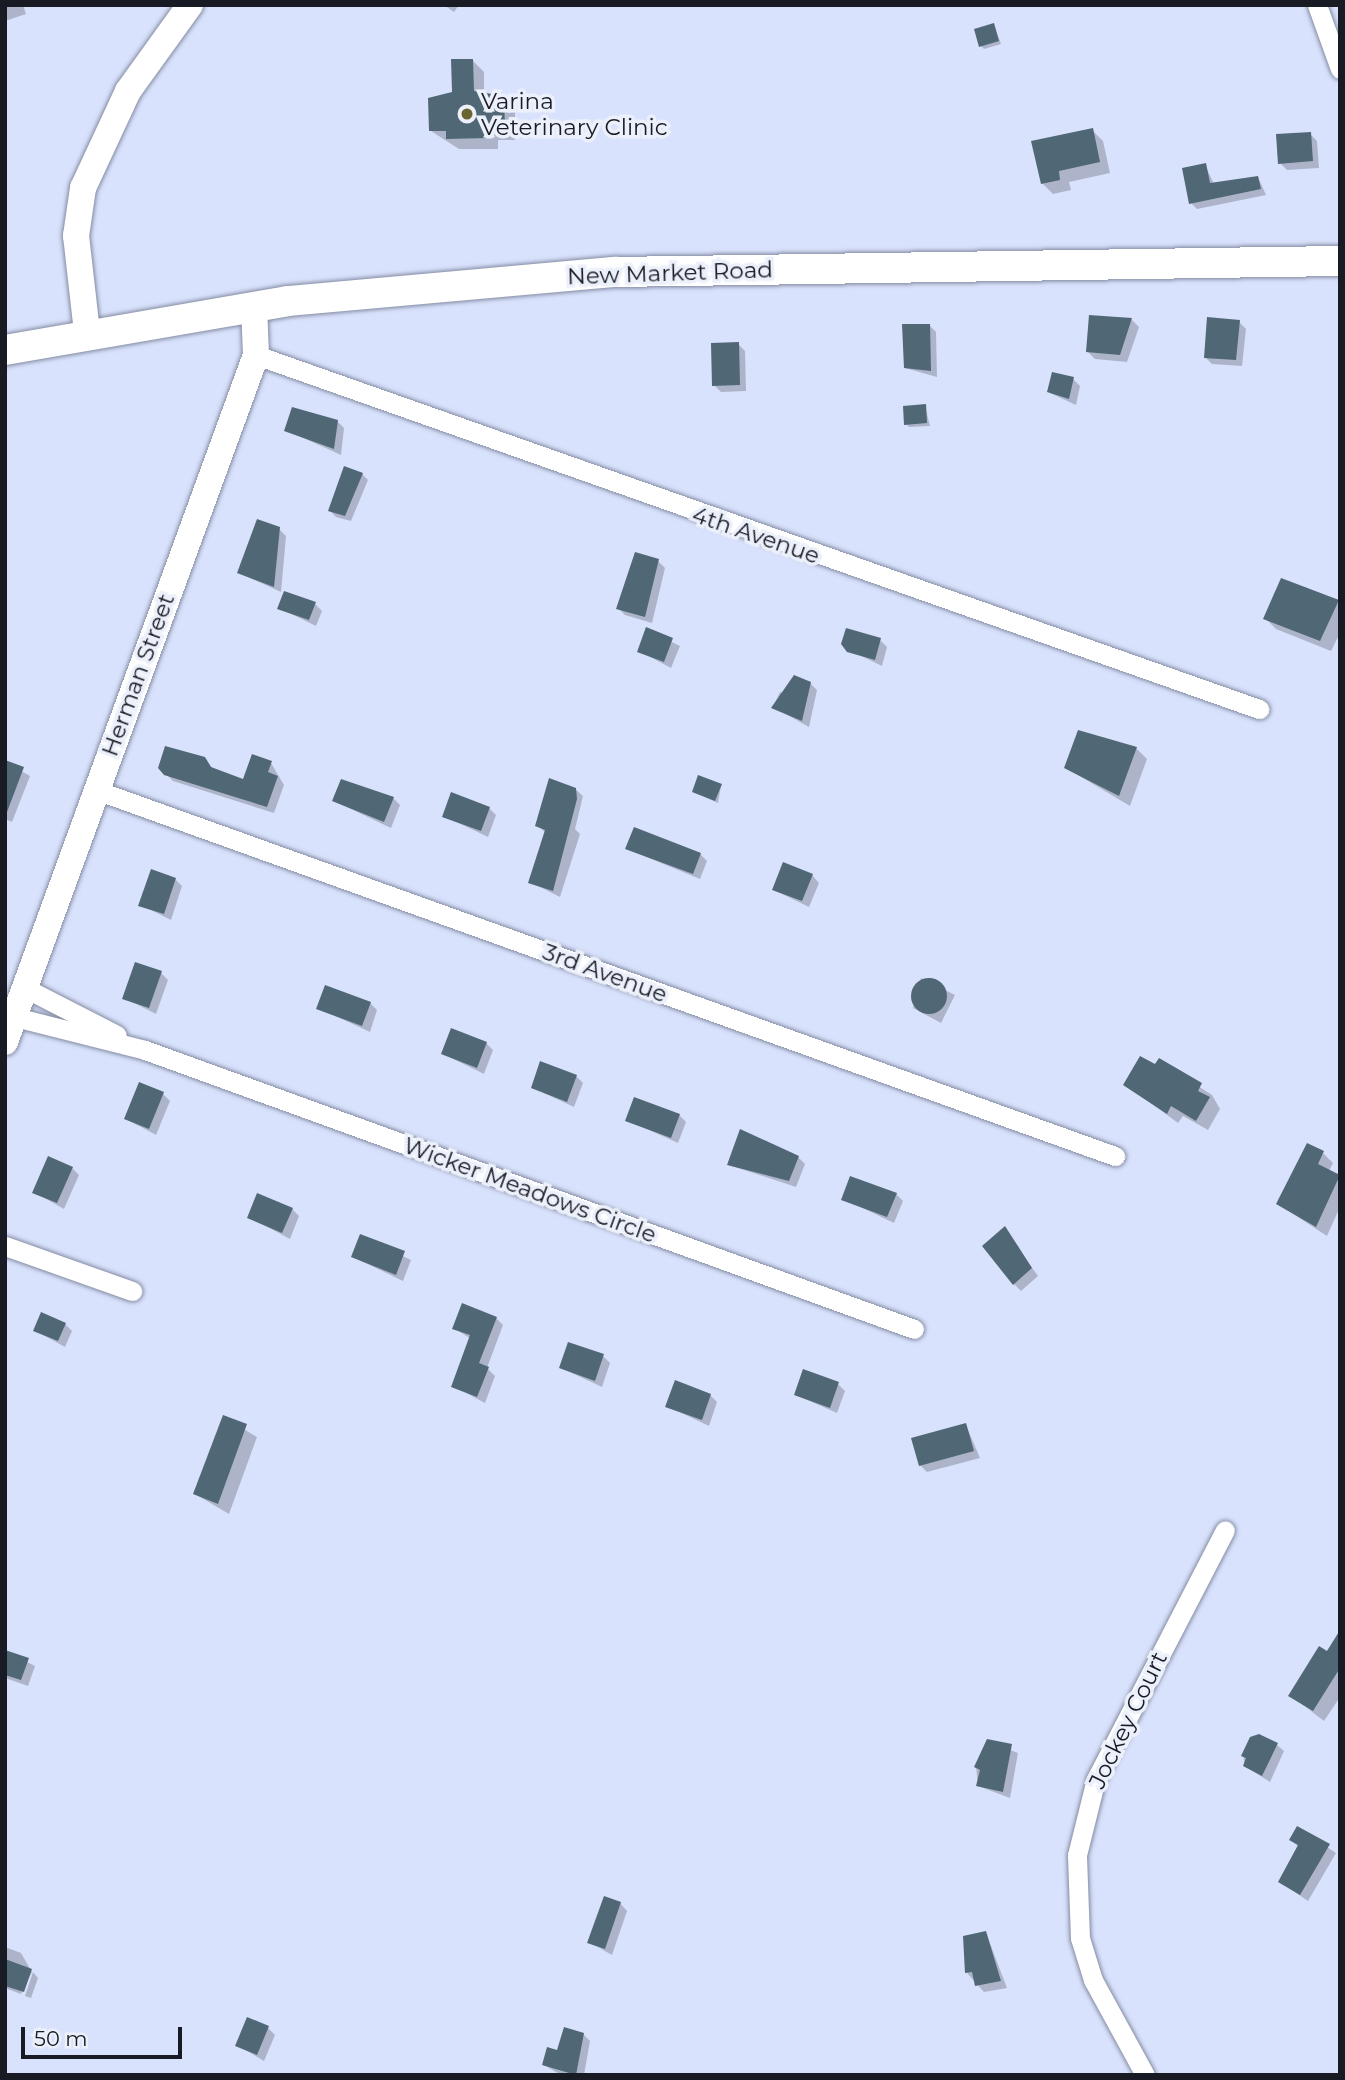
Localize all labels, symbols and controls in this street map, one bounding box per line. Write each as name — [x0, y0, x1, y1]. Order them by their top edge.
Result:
place label: Varina Veterinary Clinic — [481, 87, 668, 141]
marker: Varina Veterinary Clinic — [459, 106, 475, 122]
street label: New Market Road — [567, 256, 773, 290]
street label: 4th Avenue — [689, 500, 823, 570]
street label: Herman Street — [96, 590, 180, 760]
street label: 3rd Avenue — [539, 938, 671, 1008]
street label: Wicker Meadows Circle — [400, 1131, 660, 1249]
street label: Jockey Court — [1083, 1647, 1173, 1793]
scale bar — [24, 2014, 186, 2058]
text: 50 m — [34, 2026, 88, 2051]

